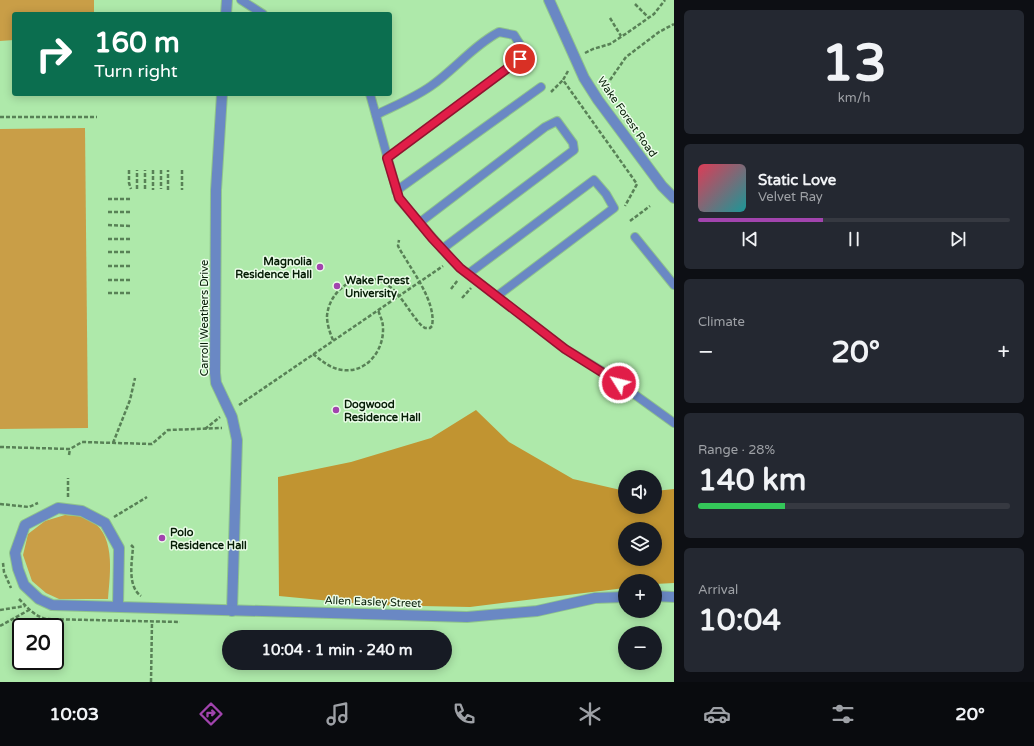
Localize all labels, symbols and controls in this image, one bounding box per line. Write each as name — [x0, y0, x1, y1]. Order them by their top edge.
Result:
text: 160 m — [94, 26, 180, 60]
icon: right — [28, 28, 80, 80]
text: 13 — [821, 32, 887, 95]
pin — [503, 42, 537, 76]
icon: arrive — [509, 48, 531, 70]
text: Turn right — [94, 60, 178, 82]
street label: Wake Forest Road — [594, 74, 660, 160]
text: km/h — [838, 90, 870, 106]
text: Static Love — [758, 171, 836, 189]
text: Velvet Ray — [758, 189, 823, 205]
icon: previous — [739, 228, 761, 250]
icon: pause — [843, 228, 865, 250]
icon: next — [947, 228, 969, 250]
place label: Magnolia Residence Hall — [235, 255, 312, 281]
street label: Carroll Weathers Drive — [198, 260, 211, 376]
marker: Magnolia Residence Hall — [315, 262, 325, 272]
place label: Wake Forest University — [345, 274, 410, 301]
marker: Wake Forest University — [332, 281, 342, 291]
text: Climate — [698, 314, 745, 330]
text: 20° — [831, 334, 880, 371]
text: − — [698, 339, 714, 365]
text: + — [998, 339, 1010, 365]
position arrow — [598, 362, 640, 404]
place label: Dogwood Residence Hall — [344, 398, 421, 424]
marker: Dogwood Residence Hall — [331, 405, 341, 415]
text: Range · 28% — [698, 442, 775, 458]
text: 140 km — [698, 462, 806, 499]
map controls — [618, 470, 662, 670]
button: sound — [618, 470, 662, 514]
button: layers — [618, 522, 662, 566]
place label: Polo Residence Hall — [170, 526, 247, 552]
marker: Polo Residence Hall — [157, 533, 167, 543]
button: + — [618, 574, 662, 618]
text: Arrival — [698, 582, 738, 598]
street label: Allen Easley Street — [324, 594, 422, 610]
text: 10:04 — [698, 602, 781, 639]
speed limit sign: 20 — [12, 618, 64, 670]
button: − — [618, 626, 662, 670]
text: 10:04 · 1 min · 240 m — [262, 641, 412, 659]
icon: directions — [197, 700, 225, 728]
icon: music — [324, 700, 352, 728]
icon: phone — [450, 700, 478, 728]
icon: climate — [576, 700, 604, 728]
icon: car — [703, 700, 731, 728]
icon: filters — [829, 700, 857, 728]
text: 10:03 — [49, 703, 99, 725]
text: 20° — [955, 703, 985, 725]

